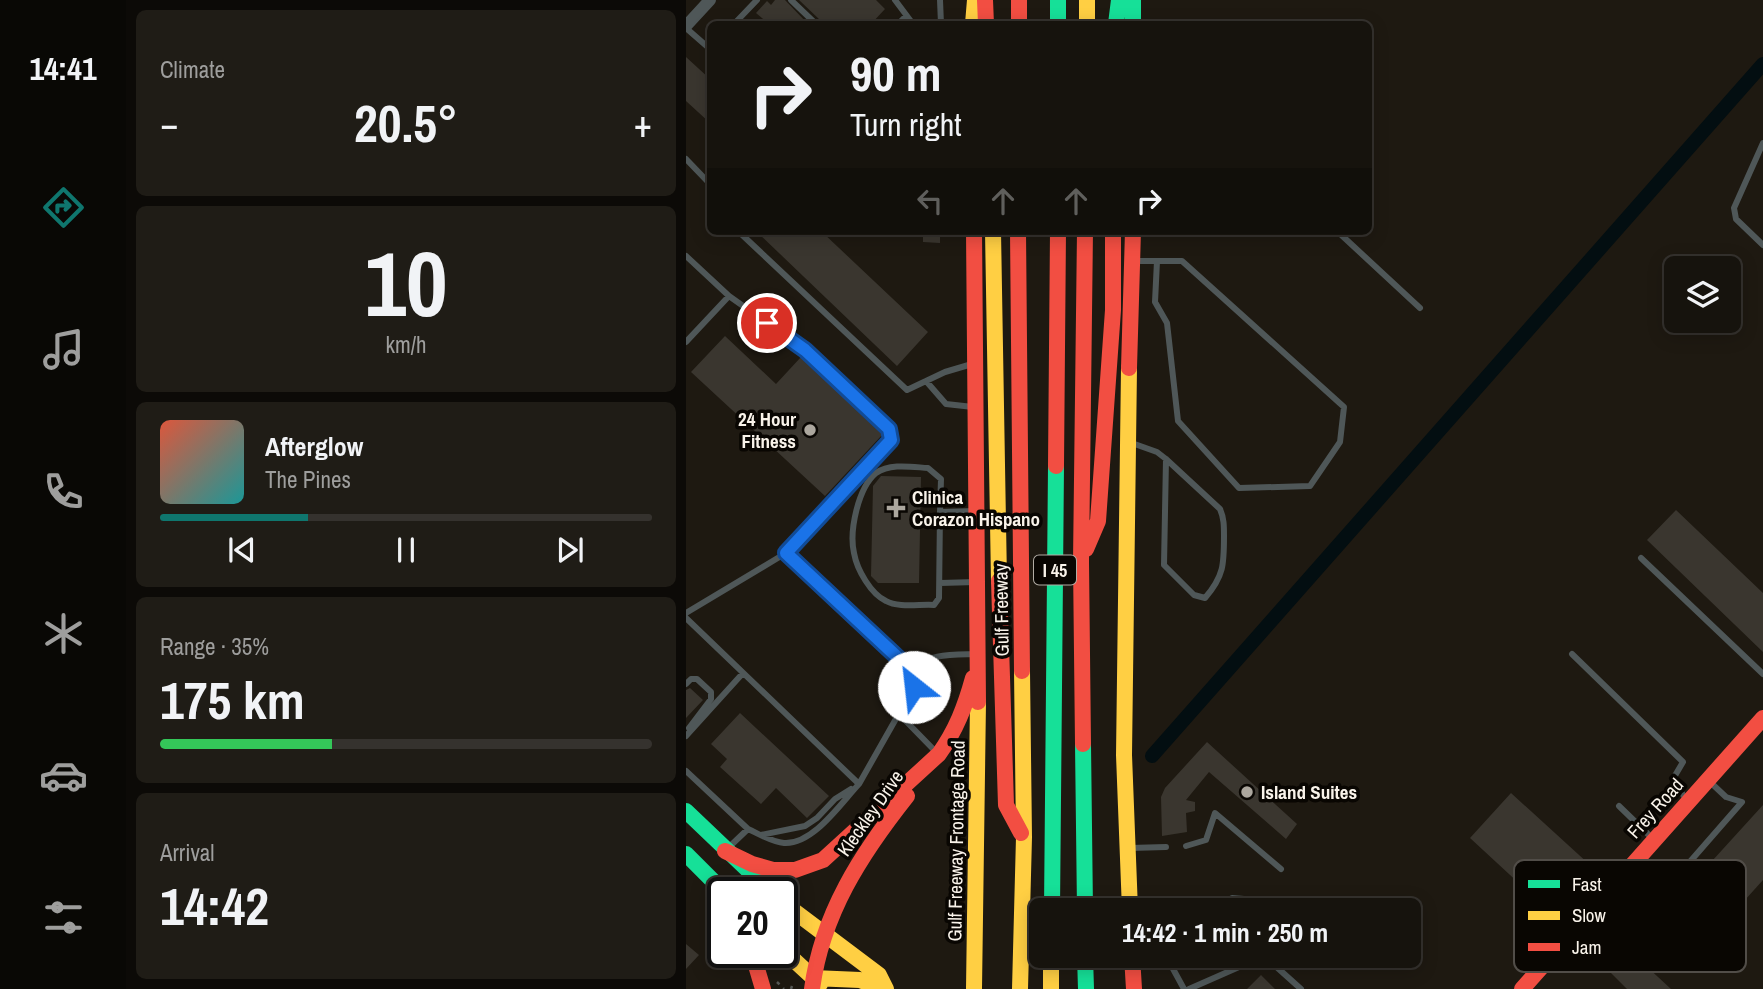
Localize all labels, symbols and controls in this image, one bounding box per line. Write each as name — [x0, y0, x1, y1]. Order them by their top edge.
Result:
text: 90 m — [850, 40, 942, 106]
text: 14:41 — [29, 47, 97, 90]
icon: right — [735, 49, 826, 140]
text: Climate — [160, 54, 225, 85]
text: 20.5° — [354, 88, 458, 158]
text: − — [160, 98, 178, 149]
text: + — [634, 98, 652, 149]
text: Turn right — [850, 103, 962, 146]
icon: left — [911, 182, 949, 220]
icon: ahead — [984, 182, 1022, 220]
icon: ahead — [1057, 182, 1095, 220]
icon: right — [1130, 182, 1168, 220]
icon: directions — [39, 183, 88, 232]
text: 10 — [365, 222, 448, 344]
map controls — [1664, 256, 1741, 333]
button: layers — [1664, 256, 1741, 333]
pin — [737, 293, 797, 353]
icon: arrive — [748, 304, 786, 342]
icon: music — [39, 325, 88, 374]
text: km/h — [386, 329, 426, 360]
place label: 24 Hour Fitness — [738, 406, 796, 454]
marker: 24 Hour Fitness — [802, 422, 818, 438]
text: Afterglow — [265, 429, 363, 464]
text: The Pines — [265, 464, 351, 495]
icon: phone — [39, 467, 88, 516]
place label: Clinica Corazon Hispano — [912, 484, 1040, 532]
marker: Clinica Corazon Hispano — [886, 498, 906, 518]
icon: previous — [223, 531, 261, 569]
icon: pause — [387, 531, 425, 569]
icon: next — [551, 531, 589, 569]
road number: I 45 — [1034, 556, 1076, 584]
street label: Gulf Freeway — [987, 563, 1015, 657]
icon: climate — [39, 609, 88, 658]
text: Range · 35% — [160, 631, 269, 662]
position arrow — [877, 650, 951, 724]
text: 175 km — [160, 665, 305, 735]
street label: Gulf Freeway Frontage Road — [941, 740, 971, 942]
icon: car — [39, 751, 88, 800]
street label: Kleckley Drive — [831, 765, 909, 861]
street label: Frey Road — [1621, 772, 1689, 844]
place label: Island Suites — [1261, 779, 1357, 805]
marker: Island Suites — [1239, 784, 1255, 800]
text: Arrival — [160, 837, 215, 868]
legend — [1514, 860, 1746, 972]
text: 14:42 — [160, 871, 269, 941]
text: Fast — [1572, 871, 1602, 897]
speed limit sign: 20 — [707, 877, 798, 968]
icon: filters — [39, 893, 88, 942]
text: Slow — [1572, 902, 1607, 928]
text: 14:42 · 1 min · 250 m — [1122, 915, 1328, 950]
text: Jam — [1572, 934, 1601, 960]

